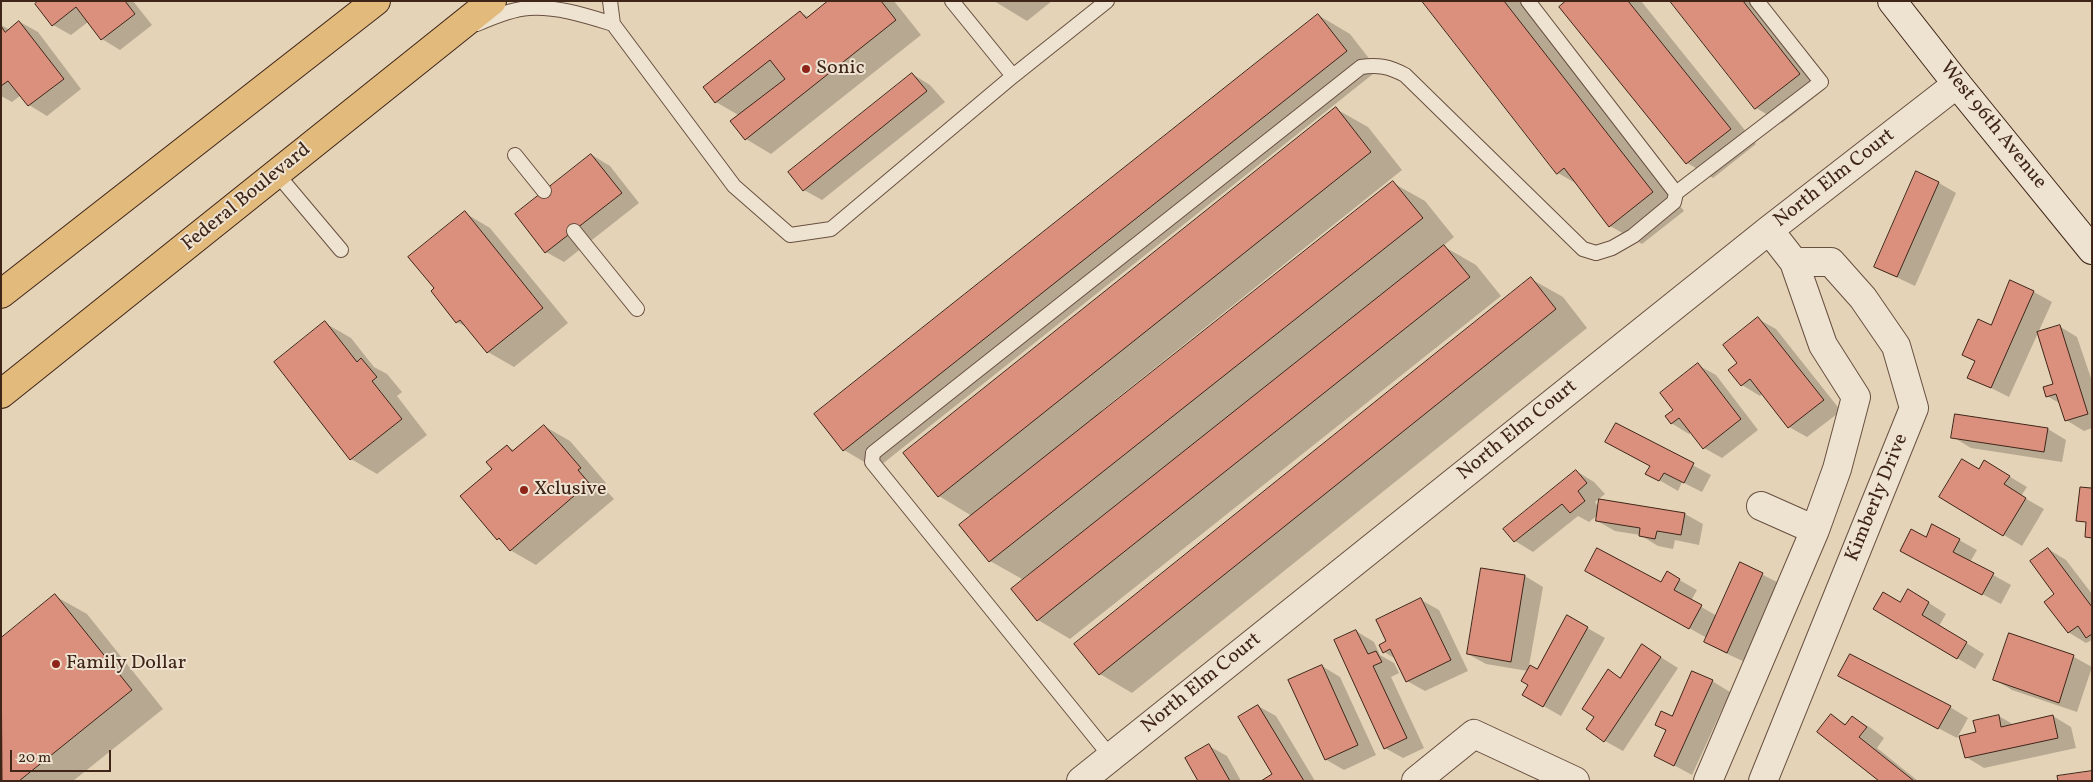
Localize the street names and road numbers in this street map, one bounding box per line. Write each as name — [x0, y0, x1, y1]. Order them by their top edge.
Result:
street label: West 96th Avenue — [1933, 57, 2051, 195]
street label: North Elm Court — [1770, 124, 1900, 234]
street label: Federal Boulevard — [178, 139, 316, 257]
street label: North Elm Court — [1453, 375, 1583, 487]
street label: Kimberly Drive — [1841, 431, 1915, 565]
street label: North Elm Court — [1137, 628, 1267, 740]

